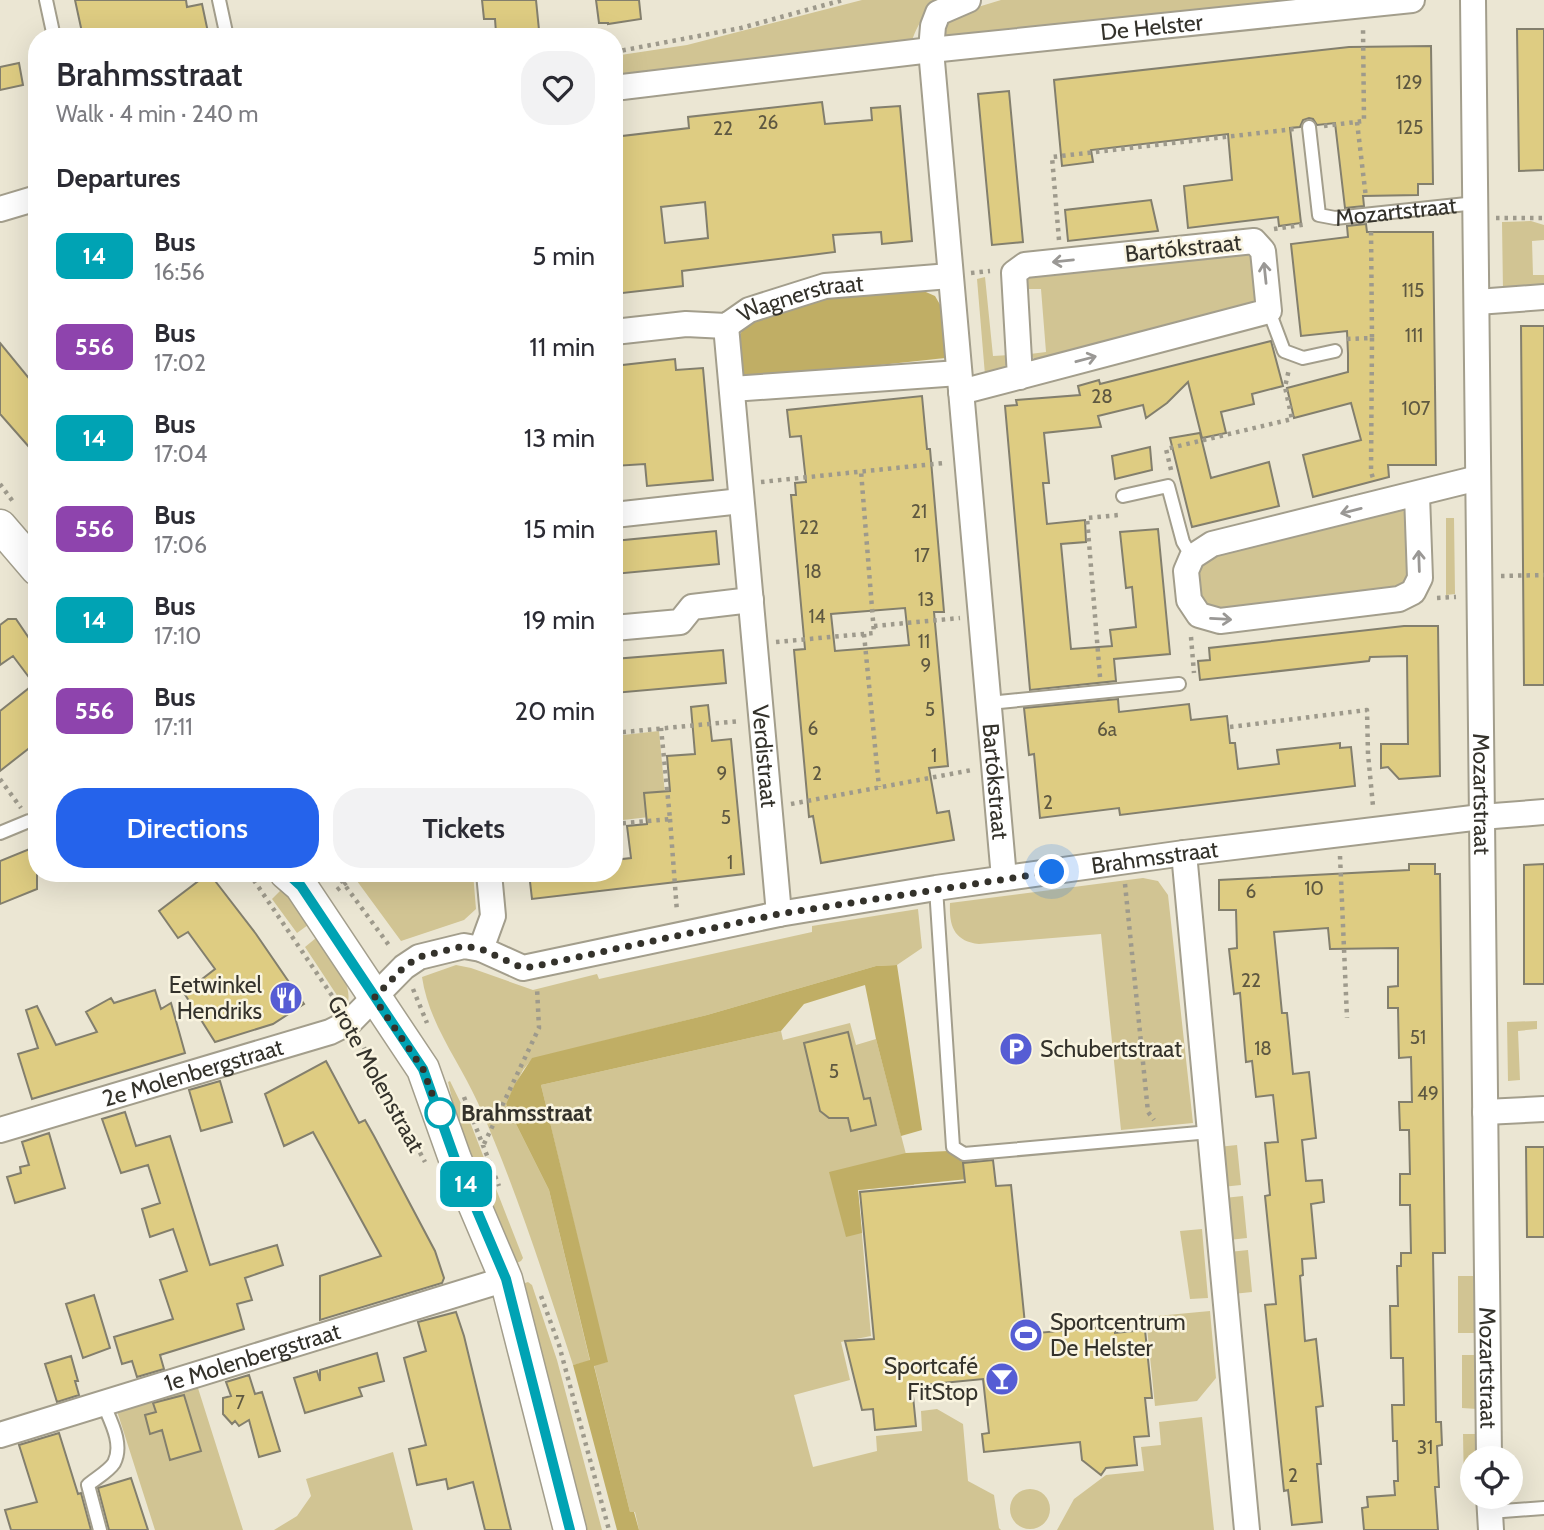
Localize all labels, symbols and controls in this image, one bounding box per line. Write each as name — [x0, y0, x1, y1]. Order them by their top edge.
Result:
street label: De Helster — [1099, 8, 1205, 46]
button: heart — [521, 51, 595, 125]
text: Brahmsstraat — [56, 54, 243, 94]
house number: 129 — [1396, 71, 1422, 94]
text: Walk · 4 min · 240 m — [56, 100, 258, 128]
house number: 26 — [758, 111, 778, 134]
house number: 125 — [1397, 116, 1423, 139]
house number: 22 — [713, 117, 733, 140]
text: Departures — [56, 162, 180, 194]
street label: Mozartstraat — [1334, 191, 1458, 232]
text: Bus — [154, 226, 195, 258]
street label: Bartókstraat — [1124, 228, 1243, 268]
text: 5 min — [532, 240, 595, 272]
text: 14 — [83, 241, 106, 270]
one-way arrow — [1052, 254, 1075, 267]
text: 16:56 — [154, 258, 205, 286]
one-way arrow — [1258, 262, 1271, 284]
street label: Wagnerstraat — [732, 269, 865, 328]
house number: 115 — [1402, 279, 1424, 302]
text: Bus — [154, 317, 195, 349]
house number: 111 — [1405, 324, 1423, 347]
text: 11 min — [529, 331, 595, 363]
text: 556 — [75, 332, 114, 361]
text: 17:02 — [154, 349, 206, 377]
one-way arrow — [1074, 352, 1097, 365]
house number: 28 — [1091, 385, 1113, 408]
house number: 107 — [1402, 397, 1431, 420]
text: Bus — [154, 408, 195, 440]
text: 13 min — [524, 422, 595, 454]
text: 14 — [83, 423, 106, 452]
text: 17:04 — [154, 440, 207, 468]
text: Bus — [154, 499, 195, 531]
house number: 21 — [911, 500, 927, 523]
one-way arrow — [1340, 504, 1363, 518]
text: 15 min — [524, 513, 595, 545]
text: 556 — [75, 514, 114, 543]
house number: 22 — [799, 516, 819, 539]
text: 17:06 — [154, 531, 207, 559]
house number: 17 — [914, 544, 930, 567]
one-way arrow — [1413, 550, 1426, 573]
house number: 18 — [804, 560, 822, 583]
house number: 13 — [918, 588, 934, 611]
text: Bus — [154, 590, 195, 622]
text: 19 min — [523, 604, 595, 636]
text: 14 — [83, 605, 106, 634]
house number: 14 — [808, 605, 826, 628]
one-way arrow — [1209, 612, 1232, 625]
text: 17:10 — [154, 622, 201, 650]
house number: 11 — [918, 630, 930, 653]
house number: 9 — [921, 654, 931, 677]
text: Bus — [154, 681, 195, 713]
text: 20 min — [515, 695, 595, 727]
text: 556 — [75, 696, 114, 725]
house number: 5 — [925, 698, 935, 721]
street label: Verdistraat — [746, 704, 783, 809]
text: 17:11 — [154, 713, 193, 741]
house number: 6 — [808, 717, 818, 740]
house number: 6a — [1097, 718, 1117, 741]
street label: Bartókstraat — [976, 722, 1015, 841]
street label: Mozartstraat — [1467, 733, 1496, 855]
house number: 1 — [931, 744, 937, 767]
house number: 9 — [717, 762, 727, 785]
house number: 2 — [812, 762, 822, 785]
button: Directions — [56, 788, 319, 868]
button: Tickets — [333, 788, 595, 868]
house number: 2 — [1043, 791, 1053, 814]
house number: 5 — [721, 806, 731, 829]
street label: Brahmsstraat — [1089, 835, 1220, 880]
house number: 1 — [727, 851, 733, 874]
your location — [1034, 854, 1069, 889]
house number: 10 — [1304, 877, 1324, 900]
house number: 6 — [1246, 880, 1256, 903]
house number: 22 — [1241, 969, 1261, 992]
place label: Eetwinkel Hendriks — [169, 971, 263, 1025]
restaurant icon: Eetwinkel Hendriks — [267, 979, 305, 1017]
street label: Grote Molenstraat — [321, 991, 431, 1157]
house number: 51 — [1410, 1026, 1426, 1049]
parking icon: Schubertstraat — [997, 1030, 1035, 1068]
street label: 2e Molenbergstraat — [99, 1033, 287, 1113]
place label: Schubertstraat — [1040, 1035, 1182, 1063]
house number: 18 — [1254, 1037, 1272, 1060]
house number: 5 — [829, 1060, 839, 1083]
house number: 49 — [1417, 1082, 1439, 1105]
marker: Brahmsstraat — [425, 1098, 455, 1128]
place label: Brahmsstraat — [461, 1099, 592, 1127]
line badge: 14 — [434, 1161, 498, 1207]
text: 14 — [454, 1169, 478, 1198]
street label: Mozartstraat — [1473, 1307, 1503, 1429]
place label: Sportcentrum De Helster — [1050, 1308, 1186, 1362]
sports icon: Sportcentrum De Helster — [1007, 1316, 1045, 1354]
street label: 1e Molenbergstraat — [161, 1317, 344, 1398]
place label: Sportcafé FitStop — [884, 1352, 978, 1406]
bar icon: Sportcafé FitStop — [983, 1360, 1021, 1398]
house number: 7 — [235, 1391, 245, 1414]
house number: 31 — [1417, 1436, 1433, 1459]
map controls — [1460, 1446, 1523, 1509]
button: locate — [1460, 1446, 1523, 1509]
house number: 2 — [1288, 1464, 1298, 1487]

